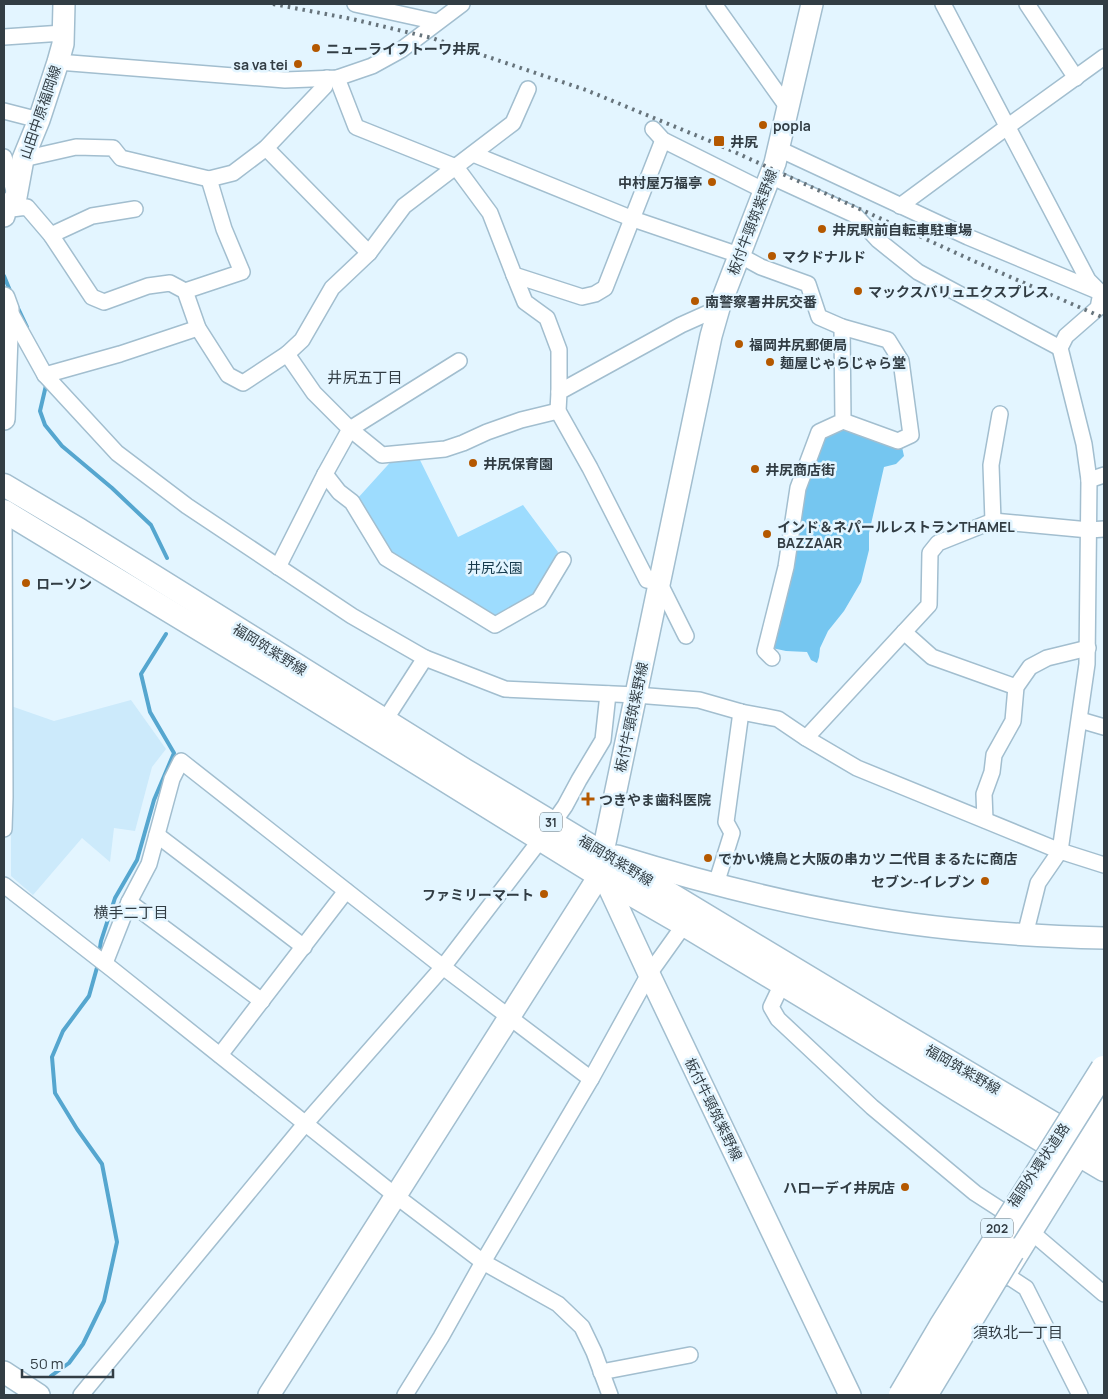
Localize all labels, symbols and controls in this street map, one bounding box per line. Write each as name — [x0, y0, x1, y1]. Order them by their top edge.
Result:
place label: ニューライフトーワ井尻 — [326, 39, 480, 58]
marker: ニューライフトーワ井尻 — [310, 42, 322, 54]
place label: sa va tei — [233, 55, 288, 74]
marker: sa va tei — [292, 58, 304, 70]
street label: 山田中原福岡線 — [15, 63, 65, 161]
place label: popla — [773, 116, 811, 135]
marker: popla — [757, 119, 769, 131]
place label: 井尻 — [730, 132, 758, 151]
marker: 井尻 — [712, 134, 726, 148]
street label: 板付牛頸筑紫野線 — [723, 166, 781, 278]
place label: 中村屋万福亭 — [618, 173, 702, 192]
marker: 中村屋万福亭 — [706, 176, 718, 188]
place label: 井尻駅前自転車駐車場 — [832, 220, 972, 239]
marker: 井尻駅前自転車駐車場 — [816, 223, 828, 235]
place label: マクドナルド — [782, 247, 866, 266]
marker: マクドナルド — [766, 250, 778, 262]
place label: マックスバリュエクスプレス — [868, 282, 1049, 301]
marker: マックスバリュエクスプレス — [852, 285, 864, 297]
place label: 南警察署井尻交番 — [705, 292, 817, 311]
marker: 南警察署井尻交番 — [689, 295, 701, 307]
place label: 福岡井尻郵便局 — [749, 335, 847, 354]
marker: 福岡井尻郵便局 — [733, 338, 745, 350]
place label: 麺屋じゃらじゃら堂 — [780, 353, 906, 372]
marker: 麺屋じゃらじゃら堂 — [764, 356, 776, 368]
district label: 井尻五丁目 — [327, 367, 403, 388]
place label: 井尻保育園 — [483, 454, 553, 473]
marker: 井尻保育園 — [467, 457, 479, 469]
place label: 井尻商店街 — [765, 460, 835, 479]
marker: 井尻商店街 — [749, 463, 761, 475]
place label: インド＆ネパールレストランTHAMEL BAZZAAR — [777, 517, 1015, 552]
marker: インド＆ネパールレストランTHAMEL BAZZAAR — [761, 528, 773, 540]
park label: 井尻公園 — [467, 558, 523, 577]
place label: ローソン — [36, 574, 92, 593]
marker: ローソン — [20, 577, 32, 589]
street label: 福岡筑紫野線 — [229, 619, 311, 679]
street label: 板付牛頸筑紫野線 — [610, 660, 652, 774]
place label: つきやま歯科医院 — [599, 790, 711, 809]
marker: つきやま歯科医院 — [581, 792, 595, 806]
road number: 31 — [540, 812, 562, 832]
street label: 福岡筑紫野線 — [575, 830, 657, 890]
place label: でかい焼鳥と大阪の串カツ 二代目 まるたに商店 — [718, 849, 1018, 868]
marker: でかい焼鳥と大阪の串カツ 二代目 まるたに商店 — [702, 852, 714, 864]
place label: セブン-イレブン — [871, 872, 975, 891]
marker: セブン-イレブン — [979, 875, 991, 887]
place label: ファミリーマート — [422, 885, 534, 904]
marker: ファミリーマート — [538, 888, 550, 900]
district label: 横手二丁目 — [93, 902, 169, 923]
street label: 福岡筑紫野線 — [922, 1040, 1004, 1098]
street label: 板付牛頸筑紫野線 — [681, 1055, 747, 1163]
street label: 福岡外環状道路 — [1003, 1119, 1073, 1211]
place label: ハローデイ井尻店 — [783, 1178, 895, 1197]
marker: ハローデイ井尻店 — [899, 1181, 911, 1193]
road number: 202 — [981, 1218, 1013, 1238]
district label: 須玖北一丁目 — [973, 1322, 1063, 1343]
scale bar — [22, 1346, 114, 1378]
text: 50 m — [30, 1353, 64, 1374]

